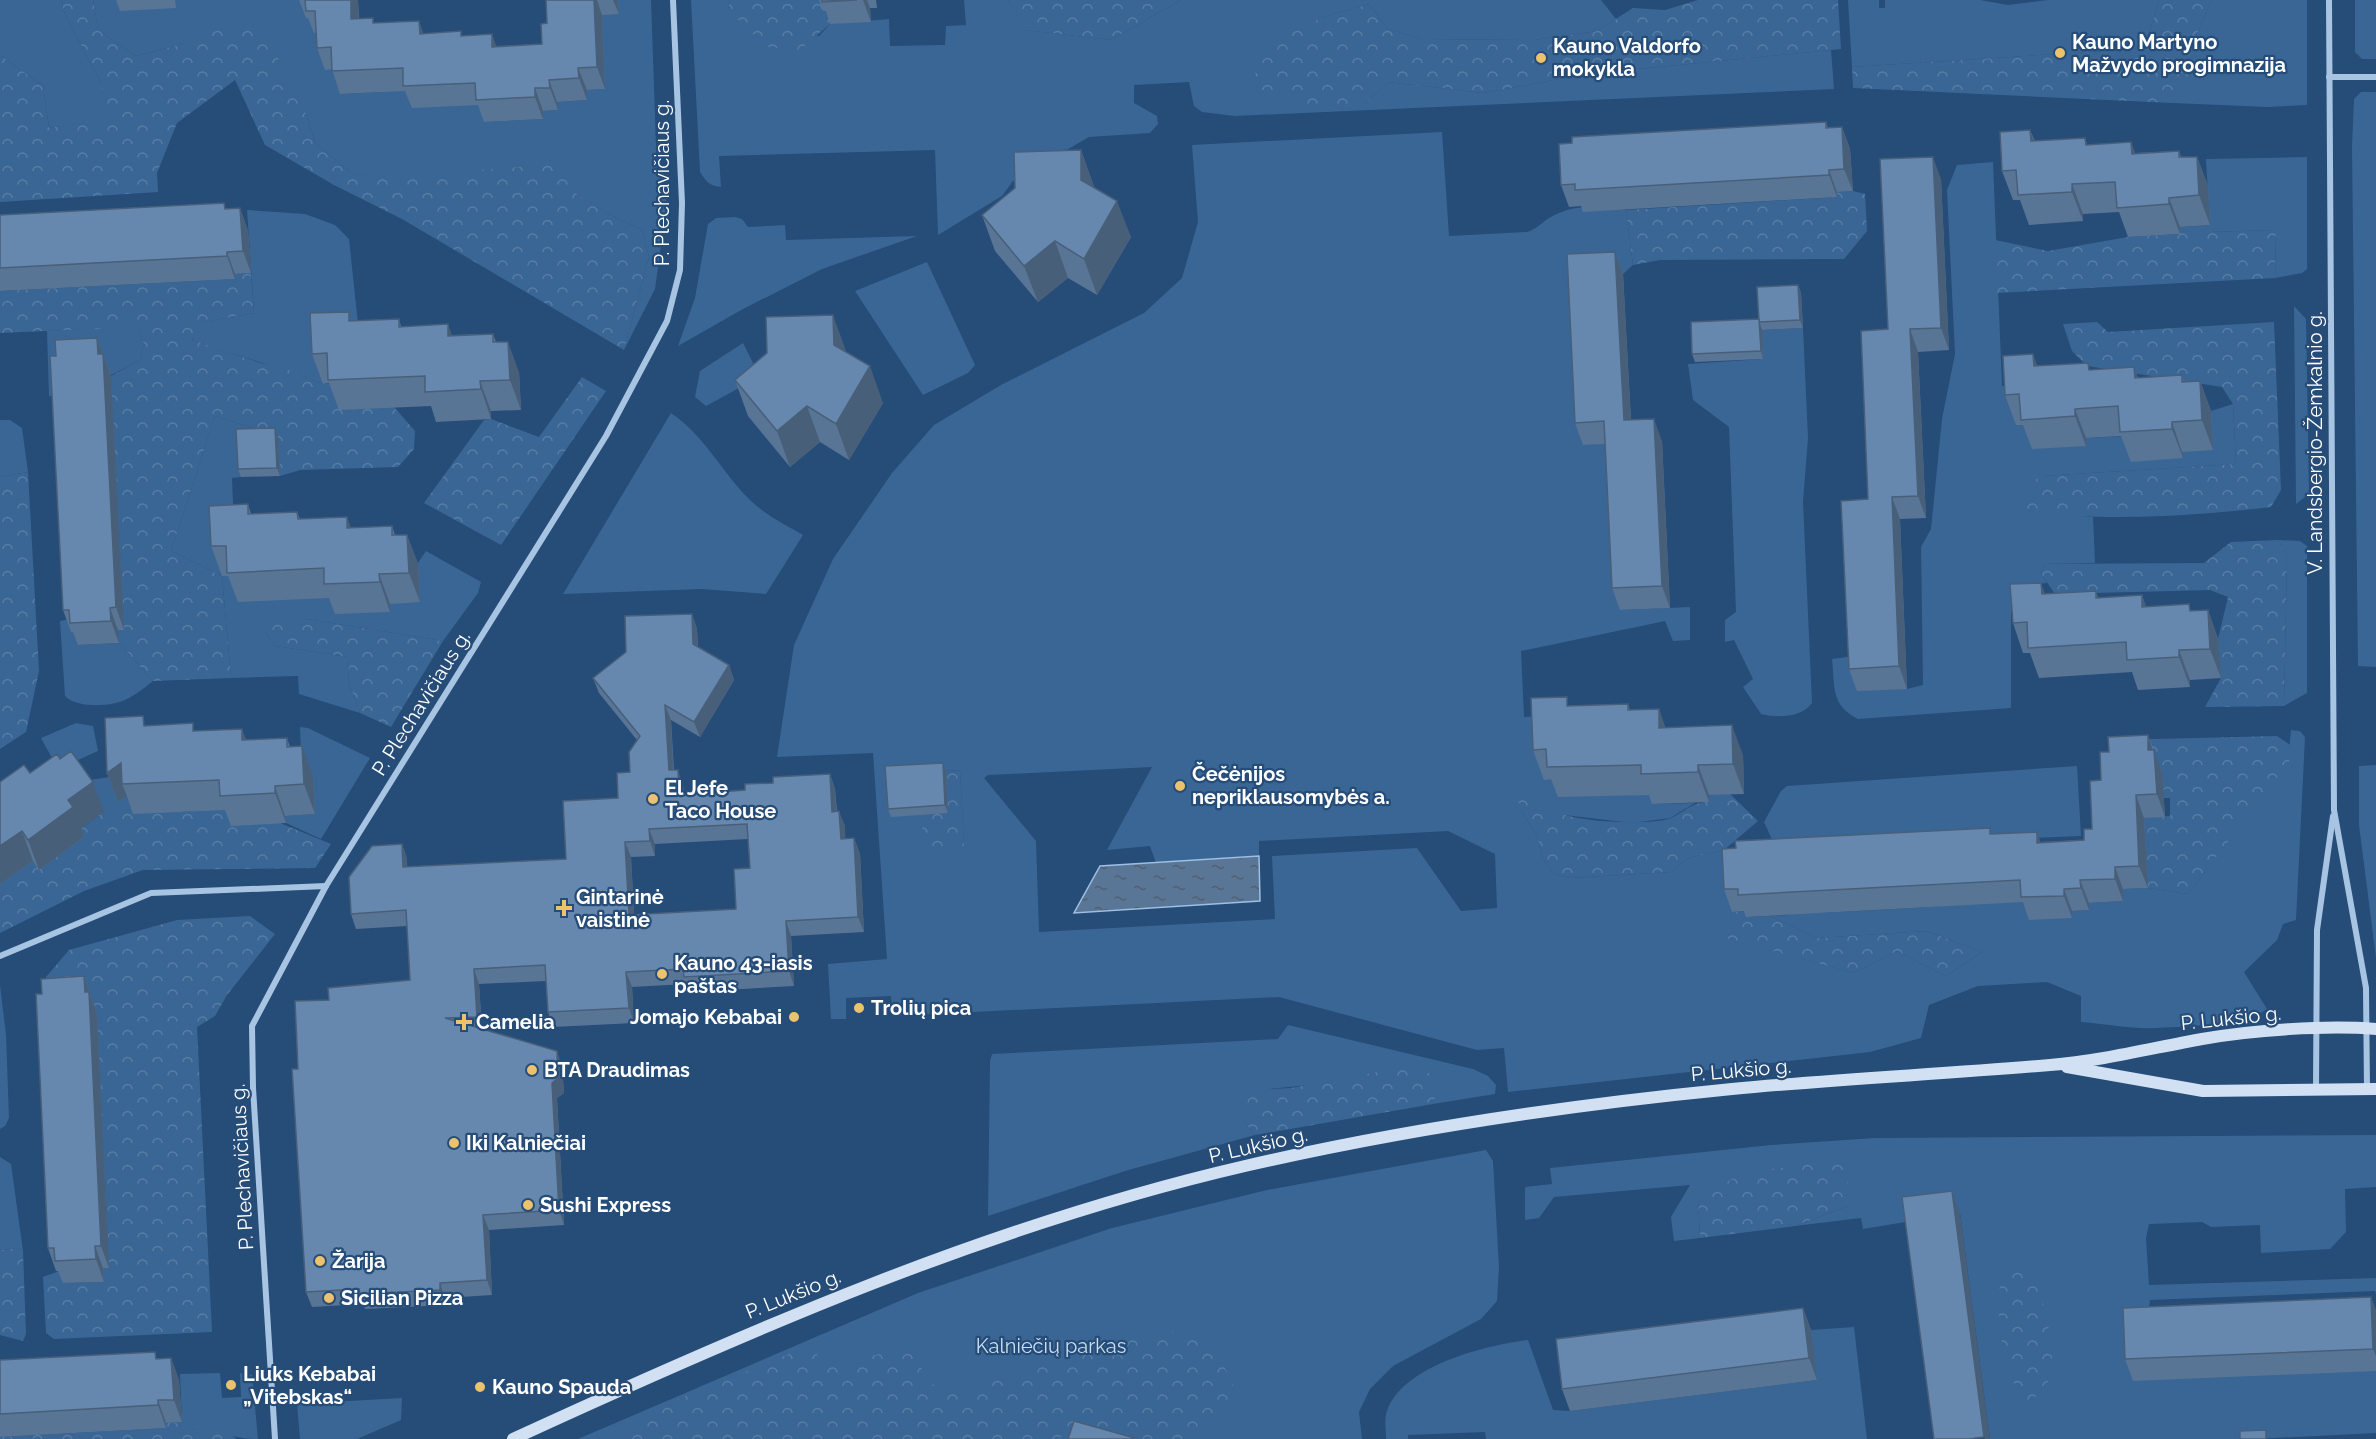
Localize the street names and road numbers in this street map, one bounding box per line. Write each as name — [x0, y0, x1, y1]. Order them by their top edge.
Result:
street label: P. Plechavičiaus g. — [650, 100, 674, 266]
street label: V. Landsbergio-Žemkalnio g. — [2302, 311, 2327, 575]
street label: P. Plechavičiaus g. — [367, 626, 475, 780]
street label: P. Lukšio g. — [2180, 1001, 2282, 1035]
street label: P. Lukšio g. — [1690, 1054, 1792, 1086]
street label: P. Plechavičiaus g. — [226, 1083, 258, 1251]
street label: P. Lukšio g. — [1206, 1122, 1310, 1168]
street label: P. Lukšio g. — [742, 1264, 844, 1324]

